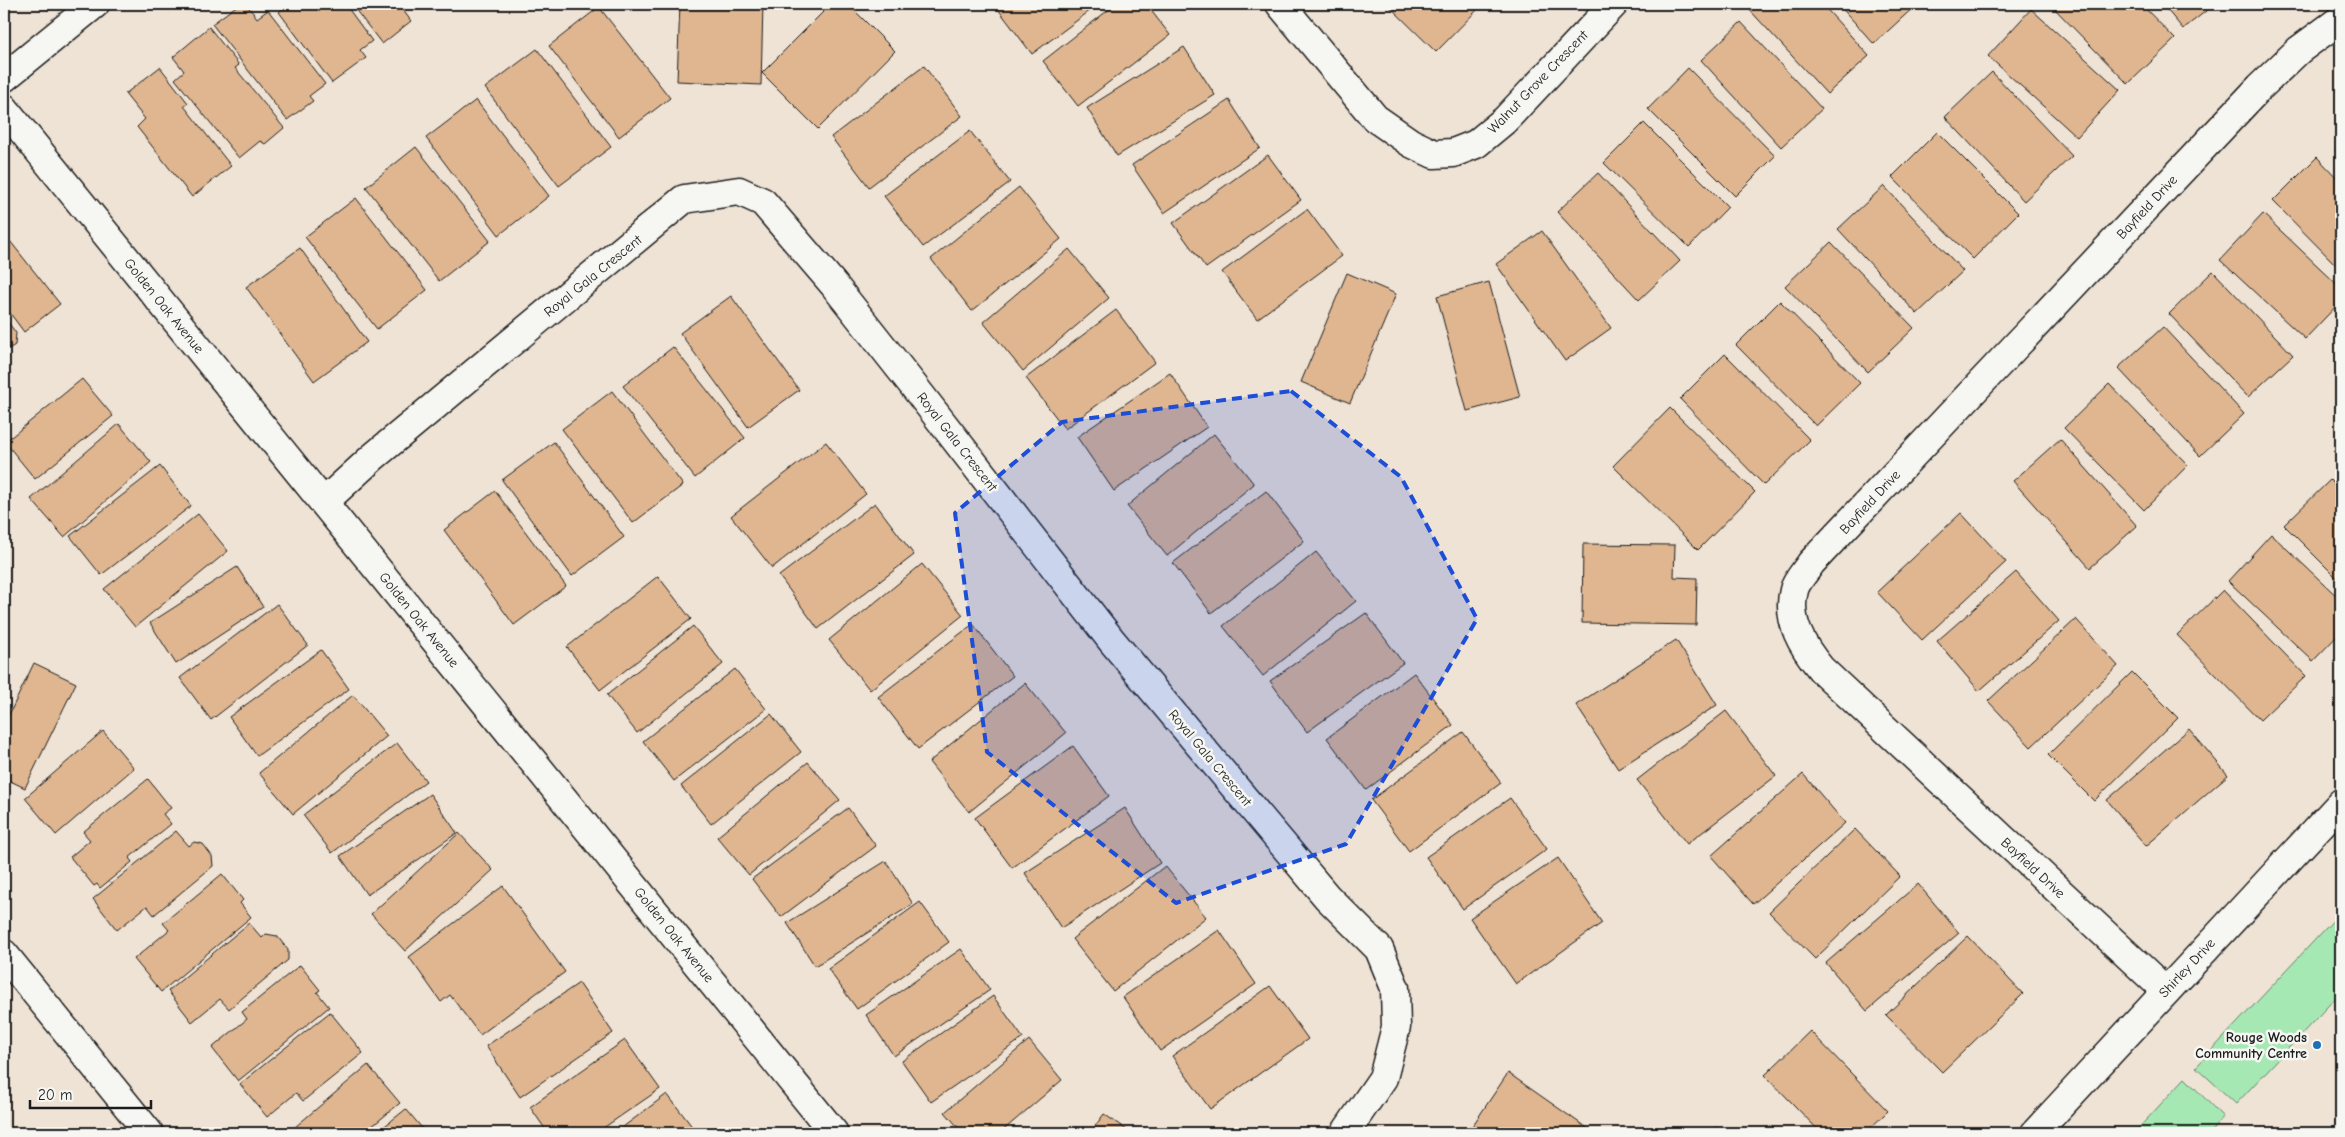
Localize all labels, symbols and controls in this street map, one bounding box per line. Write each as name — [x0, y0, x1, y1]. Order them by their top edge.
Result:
street label: Walnut Grove Crescent — [1484, 26, 1592, 137]
street label: Bayfield Drive — [2113, 171, 2181, 243]
street label: Royal Gala Crescent — [541, 231, 646, 321]
street label: Golden Oak Avenue — [120, 255, 208, 357]
street label: Royal Gala Crescent — [913, 389, 1002, 496]
street label: Bayfield Drive — [1836, 466, 1904, 538]
street label: Golden Oak Avenue — [375, 569, 463, 671]
street label: Royal Gala Crescent — [1165, 706, 1256, 811]
street label: Bayfield Drive — [1997, 834, 2069, 902]
street label: Golden Oak Avenue — [630, 884, 718, 986]
street label: Shirley Drive — [2155, 935, 2219, 1001]
place label: Rouge Woods Community Centre — [2195, 1029, 2307, 1062]
marker: Rouge Woods Community Centre — [2311, 1039, 2323, 1051]
scale bar — [30, 1077, 151, 1109]
text: 20 m — [38, 1086, 72, 1104]

